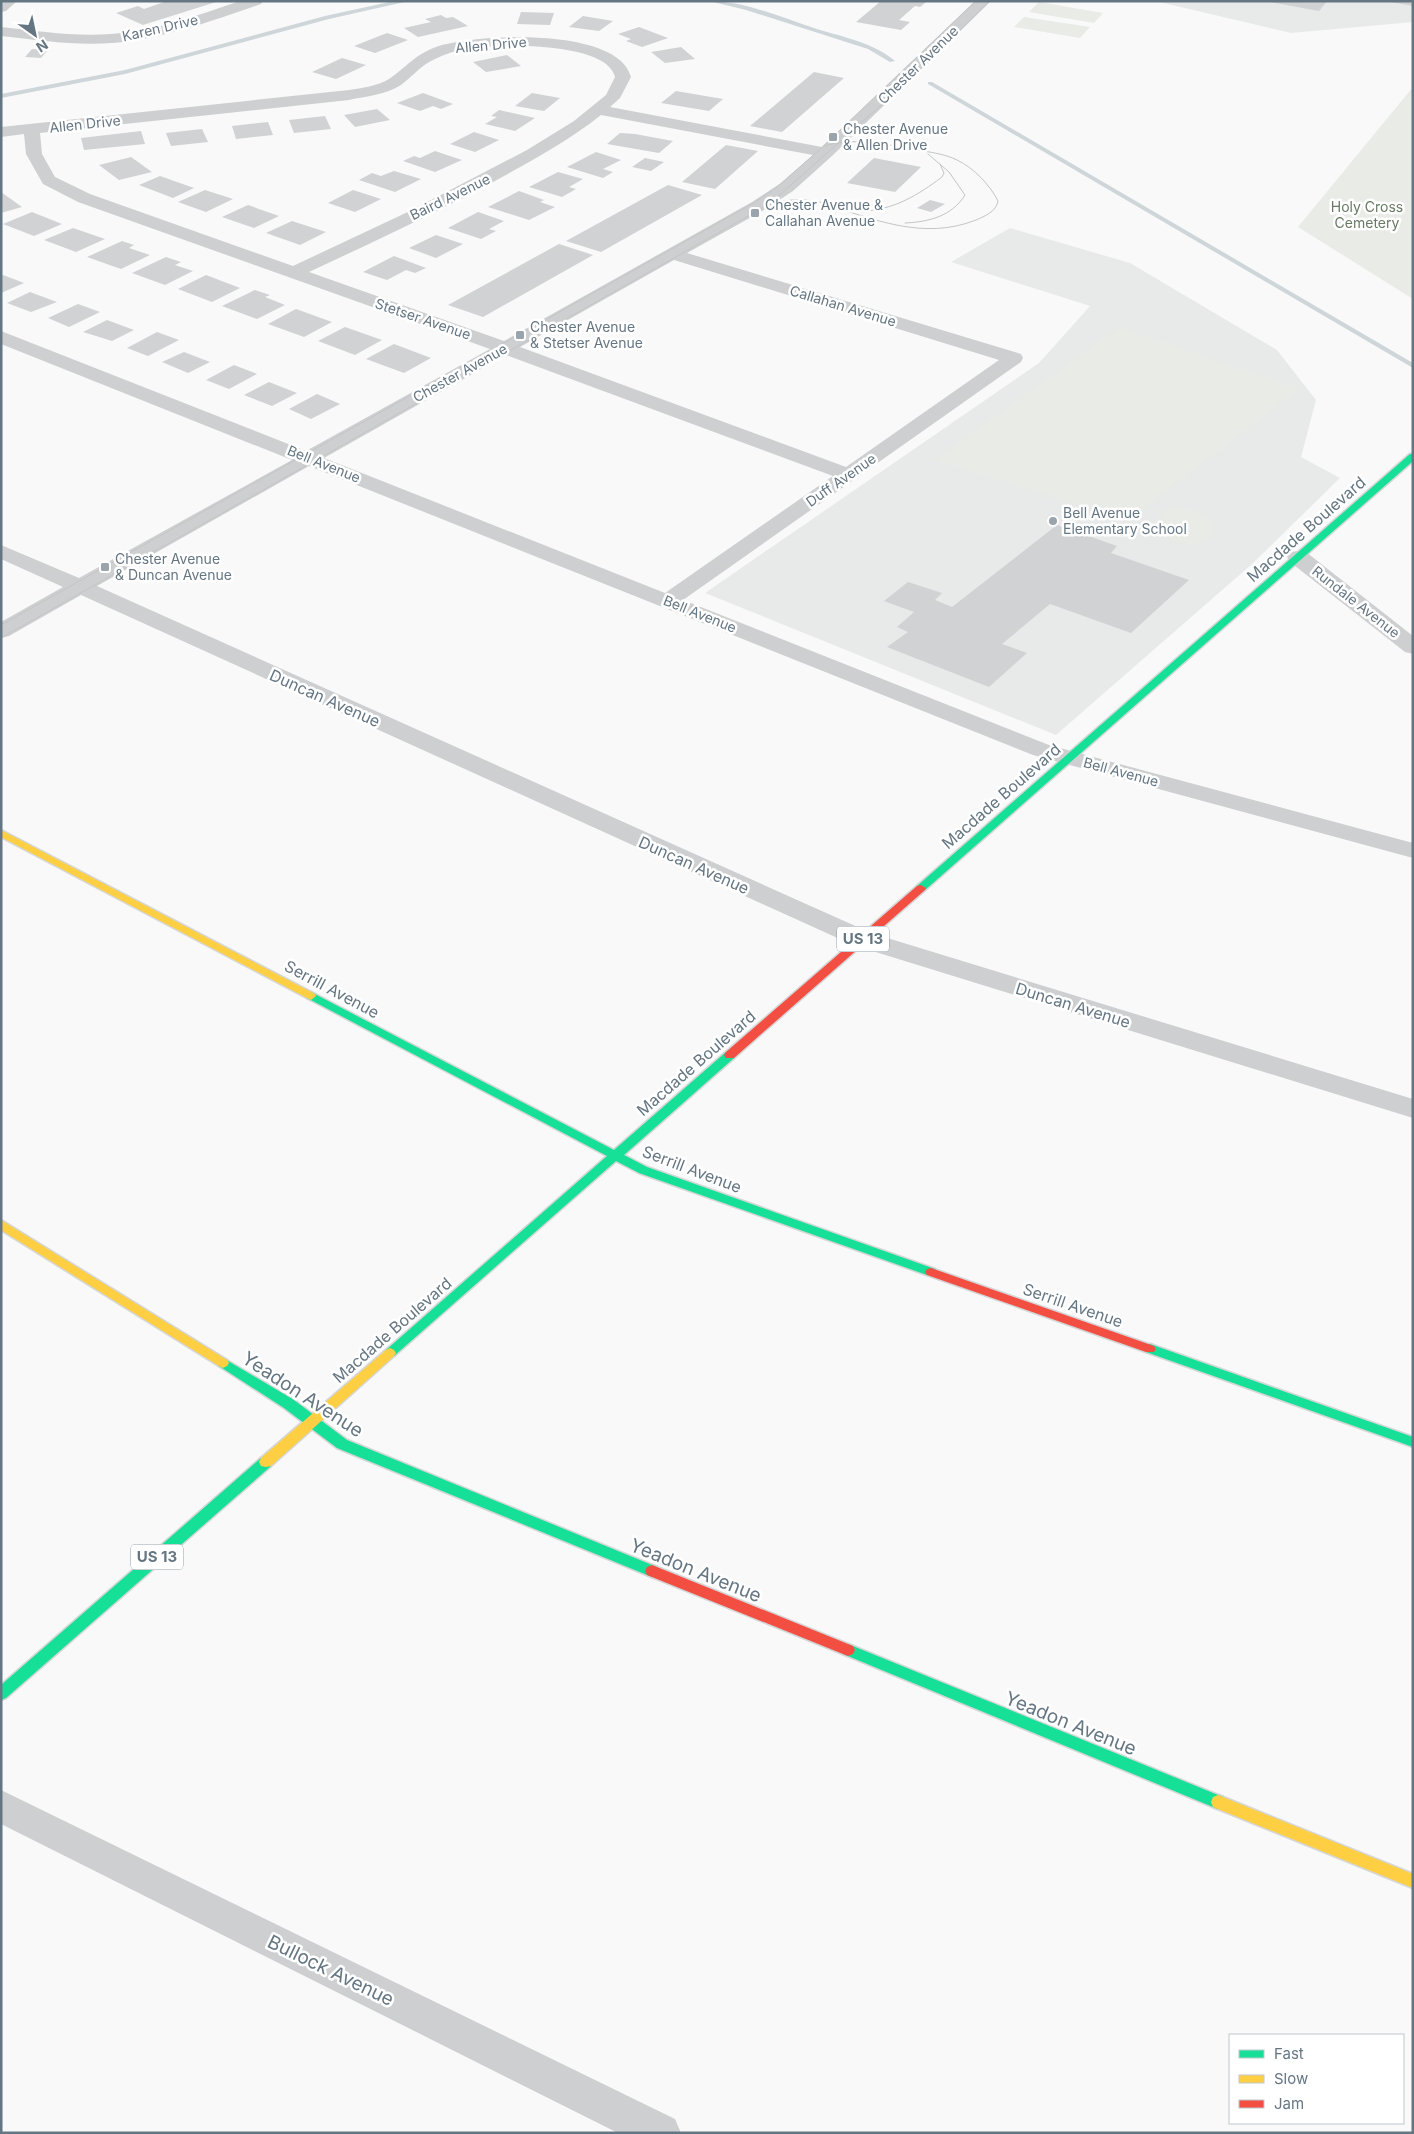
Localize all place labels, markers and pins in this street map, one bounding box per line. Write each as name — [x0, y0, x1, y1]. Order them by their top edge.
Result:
place label: Chester Avenue & Allen Drive — [843, 120, 948, 153]
marker: Chester Avenue & Allen Drive — [827, 131, 839, 143]
place label: Chester Avenue & Callahan Avenue — [765, 196, 883, 229]
marker: Chester Avenue & Callahan Avenue — [749, 207, 761, 219]
place label: Chester Avenue & Stetser Avenue — [530, 318, 643, 351]
marker: Chester Avenue & Stetser Avenue — [514, 329, 526, 341]
place label: Bell Avenue Elementary School — [1063, 504, 1187, 537]
marker: Bell Avenue Elementary School — [1047, 515, 1059, 527]
place label: Chester Avenue & Duncan Avenue — [115, 550, 232, 583]
marker: Chester Avenue & Duncan Avenue — [99, 561, 111, 573]

